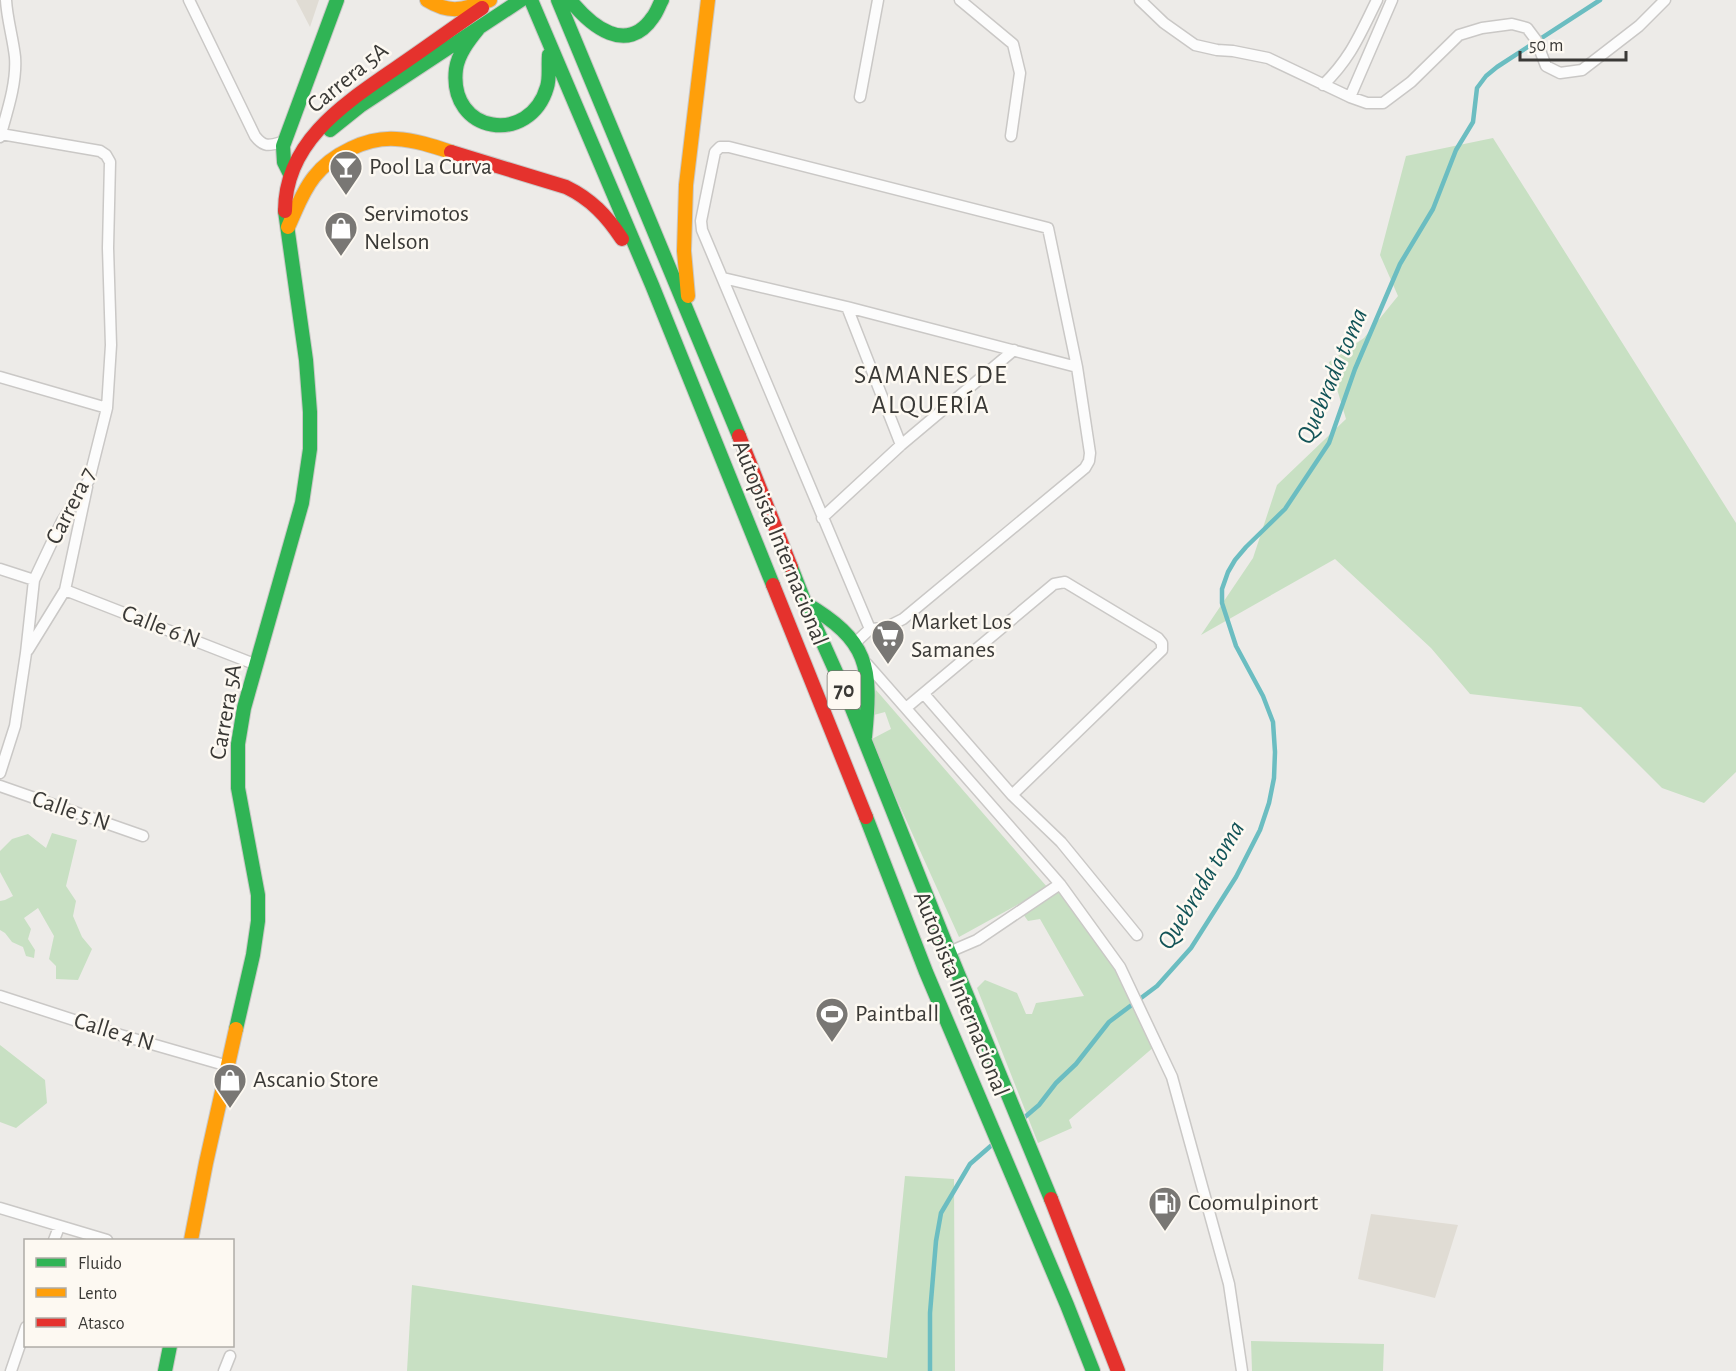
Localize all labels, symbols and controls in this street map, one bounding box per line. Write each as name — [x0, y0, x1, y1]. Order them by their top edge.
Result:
scale bar — [1520, 24, 1626, 62]
text: 50 m — [1529, 37, 1563, 55]
street label: Carrera 5A — [303, 38, 393, 118]
bar icon: Pool La Curva — [328, 149, 364, 196]
place label: Pool La Curva — [369, 155, 492, 179]
place label: Servimotos Nelson — [364, 202, 469, 254]
shop icon: Servimotos Nelson — [323, 210, 359, 257]
water label: Quebrada toma — [1292, 304, 1372, 448]
district label: SAMANES DE ALQUERÍA — [854, 362, 1008, 418]
street label: Autopista Internacional — [728, 437, 832, 649]
street label: Carrera 7 — [42, 464, 100, 548]
street label: Calle 6 N — [118, 601, 204, 653]
place label: Market Los Samanes — [911, 610, 1012, 662]
supermarket icon: Market Los Samanes — [870, 618, 906, 665]
street label: Carrera 5A — [206, 662, 246, 762]
road number: 70 — [828, 671, 860, 709]
street label: Calle 5 N — [29, 786, 113, 836]
water label: Quebrada toma — [1153, 816, 1249, 954]
street label: Autopista Internacional — [909, 888, 1013, 1100]
sports icon: Paintball — [814, 996, 850, 1043]
place label: Paintball — [855, 1002, 939, 1026]
street label: Calle 4 N — [71, 1008, 157, 1056]
shop icon: Ascanio Store — [212, 1062, 248, 1109]
place label: Ascanio Store — [253, 1068, 379, 1092]
fuel station icon: Coomulpinort — [1147, 1185, 1183, 1232]
place label: Coomulpinort — [1188, 1191, 1318, 1215]
legend — [24, 1239, 234, 1347]
text: Fluido — [78, 1255, 122, 1273]
text: Lento — [78, 1285, 117, 1303]
text: Atasco — [78, 1315, 125, 1333]

